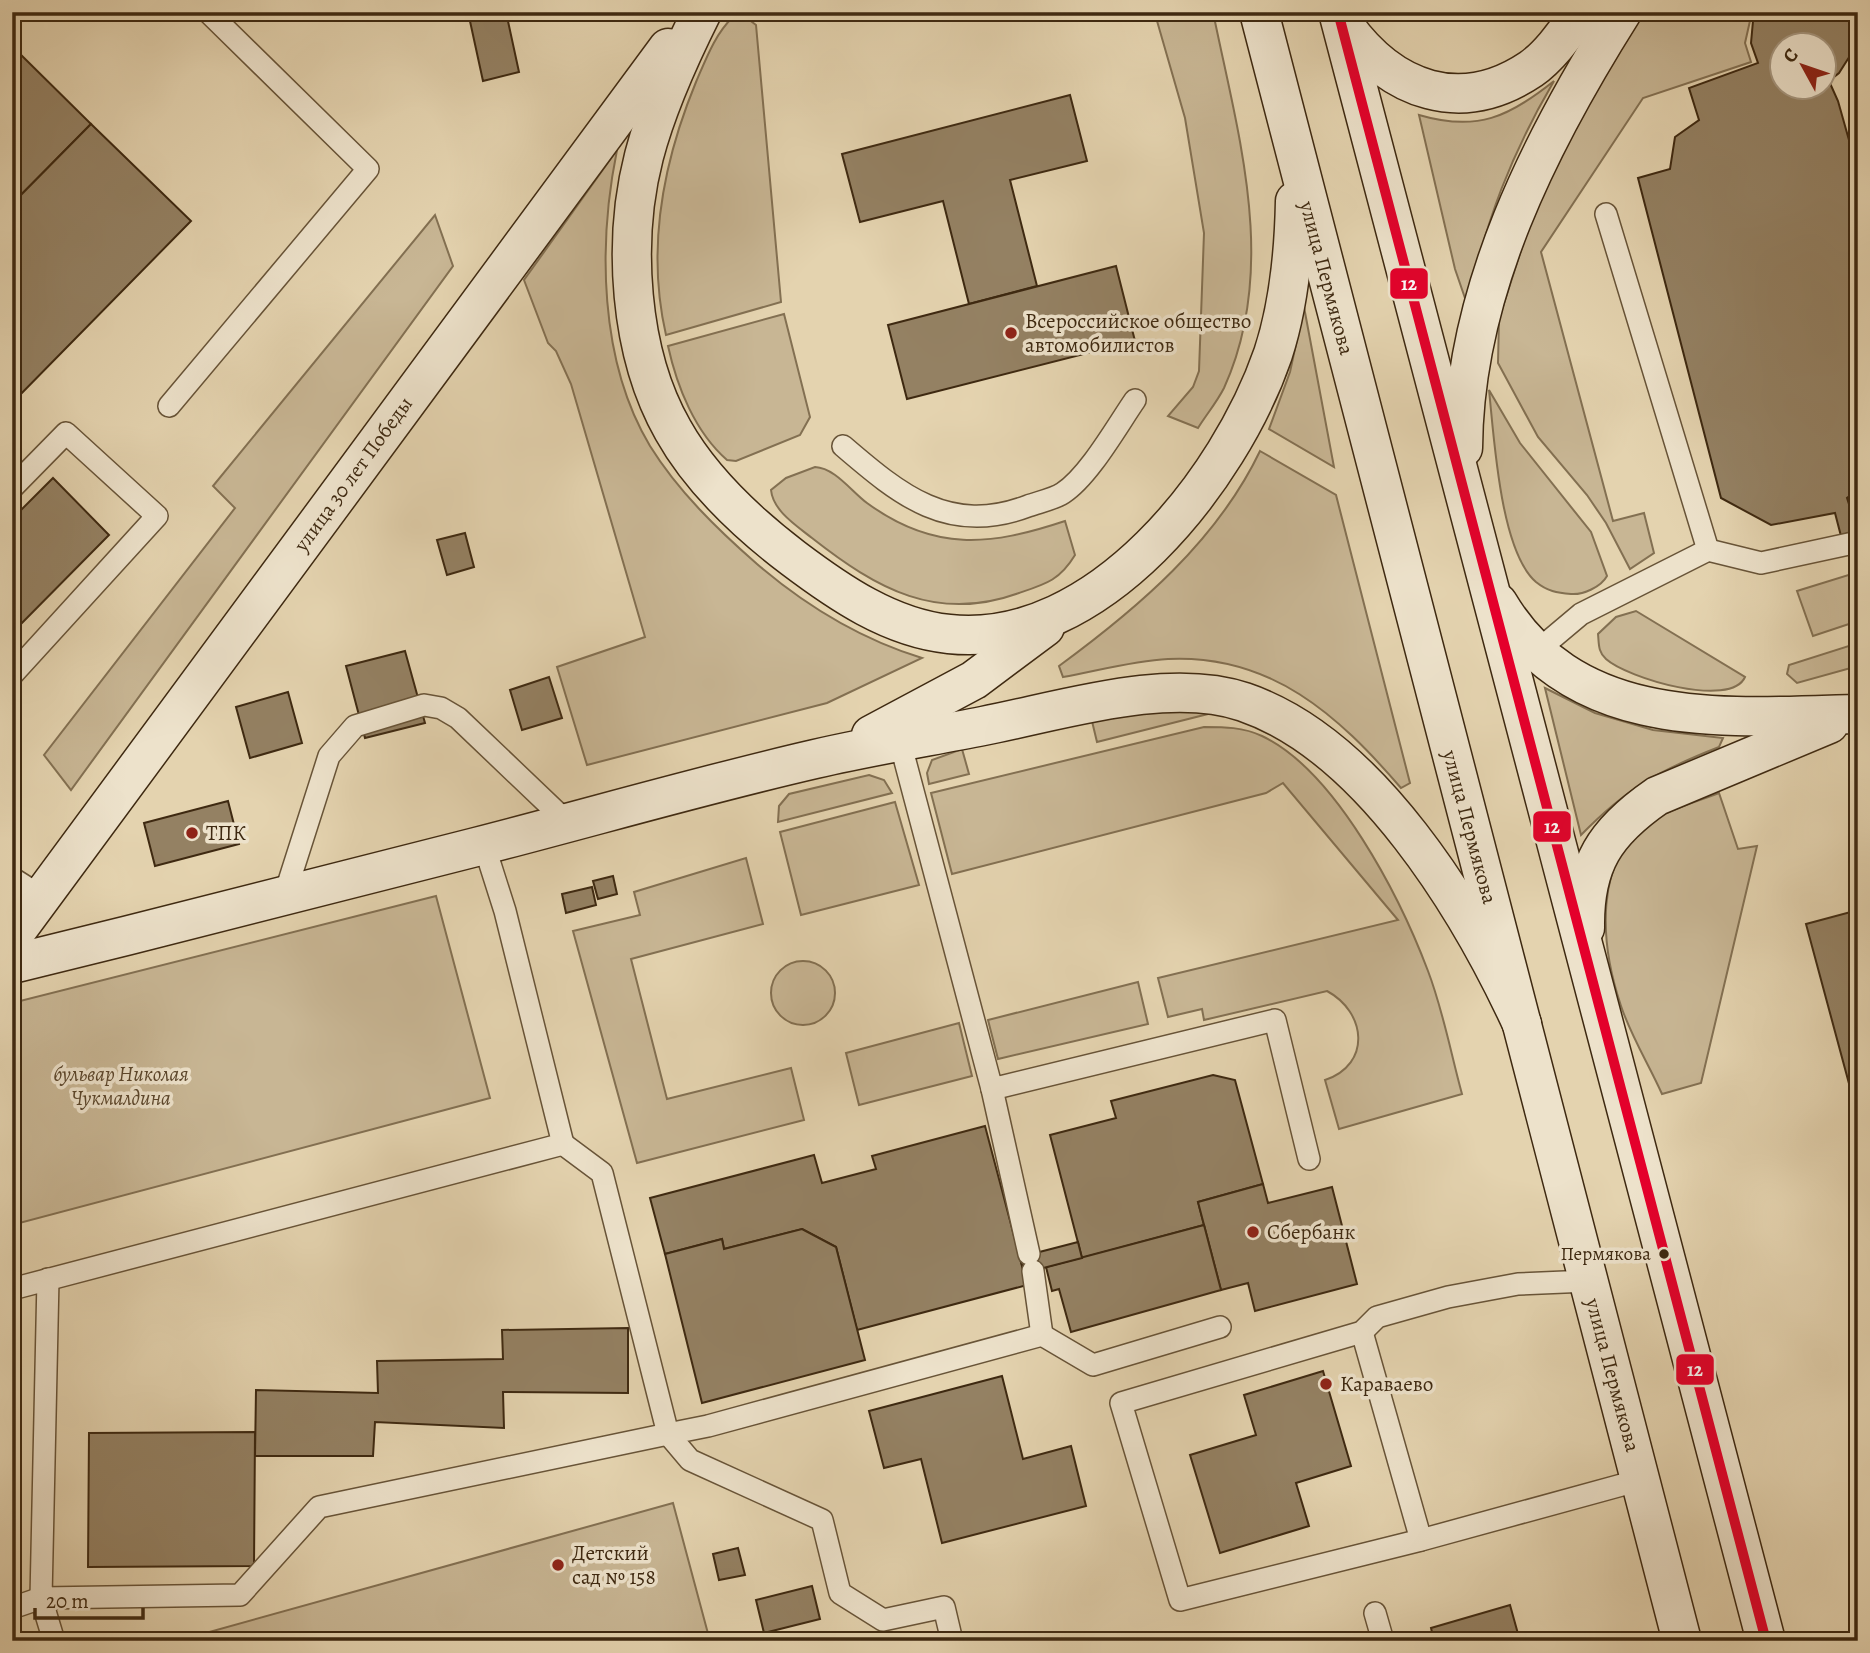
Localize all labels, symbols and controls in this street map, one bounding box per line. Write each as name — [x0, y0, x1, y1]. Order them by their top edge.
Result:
north arrow — [1769, 32, 1839, 102]
text: С — [1777, 43, 1804, 69]
street label: улица Пермякова — [1293, 197, 1361, 358]
line badge: 12 — [1389, 267, 1429, 300]
text: 12 — [1401, 271, 1417, 297]
place label: Всероссийское общество автомобилистов — [1025, 307, 1251, 359]
marker: Всероссийское общество автомобилистов — [1003, 325, 1019, 341]
street label: улица 30 лет Победы — [287, 391, 419, 558]
street label: улица Пермякова — [1436, 746, 1504, 907]
line badge: 12 — [1532, 810, 1572, 843]
text: 12 — [1544, 814, 1560, 840]
place label: ТПК — [206, 819, 246, 847]
marker: ТПК — [184, 825, 200, 841]
park label: бульвар Николая Чукмалдина — [53, 1060, 189, 1112]
place label: Сбербанк — [1267, 1218, 1355, 1246]
marker: Сбербанк — [1245, 1224, 1261, 1240]
place label: Пермякова — [1560, 1241, 1651, 1267]
marker: Пермякова — [1657, 1247, 1671, 1261]
street label: улица Пермякова — [1579, 1294, 1647, 1455]
line badge: 12 — [1675, 1353, 1715, 1386]
text: 12 — [1687, 1357, 1703, 1383]
place label: Караваево — [1340, 1370, 1433, 1398]
marker: Караваево — [1318, 1376, 1334, 1392]
place label: Детский сад № 158 — [572, 1539, 656, 1591]
marker: Детский сад № 158 — [550, 1557, 566, 1573]
scale bar — [35, 1576, 144, 1620]
text: 20 m — [46, 1587, 89, 1615]

